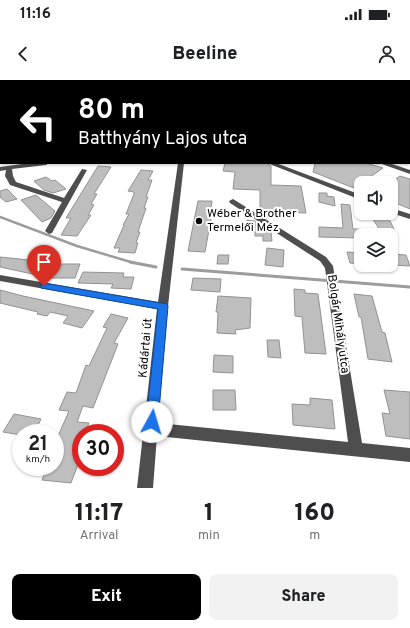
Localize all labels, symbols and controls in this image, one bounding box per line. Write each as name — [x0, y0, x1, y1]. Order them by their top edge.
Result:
text: 11:16 — [20, 5, 51, 24]
icon: back — [12, 43, 34, 65]
text: Beeline — [172, 43, 238, 66]
icon: person — [376, 43, 398, 65]
text: 80 m — [78, 93, 145, 129]
icon: left — [12, 96, 64, 148]
text: Batthyány Lajos utca — [78, 128, 247, 151]
map controls — [354, 176, 398, 272]
button: sound — [354, 176, 398, 220]
place label: Wéber & Brother Termelői Méz — [207, 206, 297, 236]
marker: Wéber & Brother Termelői Méz — [194, 216, 204, 226]
button: layers — [354, 228, 398, 272]
pin — [27, 245, 61, 286]
icon: arrive — [33, 251, 55, 273]
street label: Bolgár Mihály utca — [323, 273, 353, 375]
street label: Kádártai út — [135, 317, 157, 379]
position arrow — [131, 401, 173, 443]
speed limit sign: 30 — [72, 424, 124, 476]
text: 21 — [28, 432, 48, 458]
text: km/h — [26, 453, 50, 466]
text: 11:17 — [75, 499, 123, 529]
text: 1 — [204, 499, 214, 529]
text: 160 — [295, 499, 335, 529]
text: Arrival — [80, 528, 118, 544]
text: min — [198, 528, 220, 544]
text: m — [309, 528, 320, 544]
button: Exit — [12, 574, 201, 620]
button: Share — [209, 574, 398, 620]

